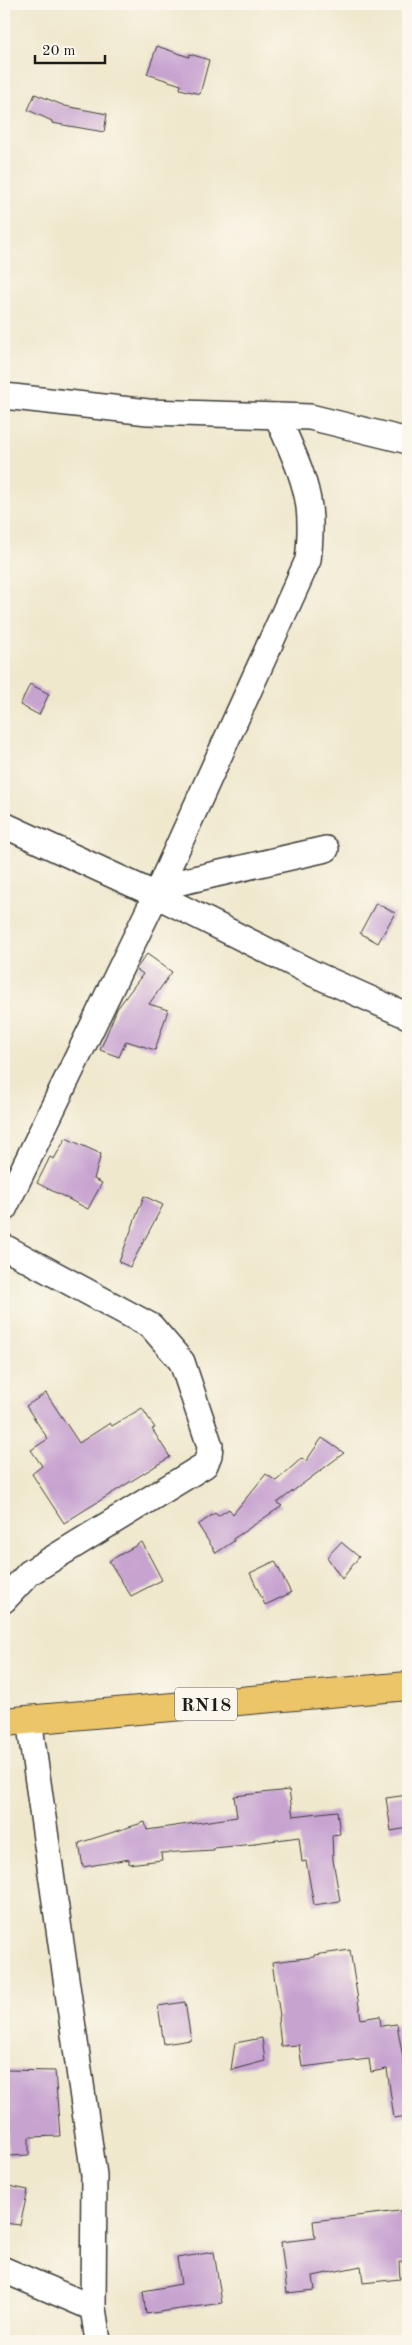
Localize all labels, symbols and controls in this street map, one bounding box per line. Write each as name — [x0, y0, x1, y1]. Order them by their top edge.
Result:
scale bar — [35, 32, 105, 64]
text: 20 m — [42, 44, 76, 59]
road number: RN18 — [175, 1688, 237, 1720]

